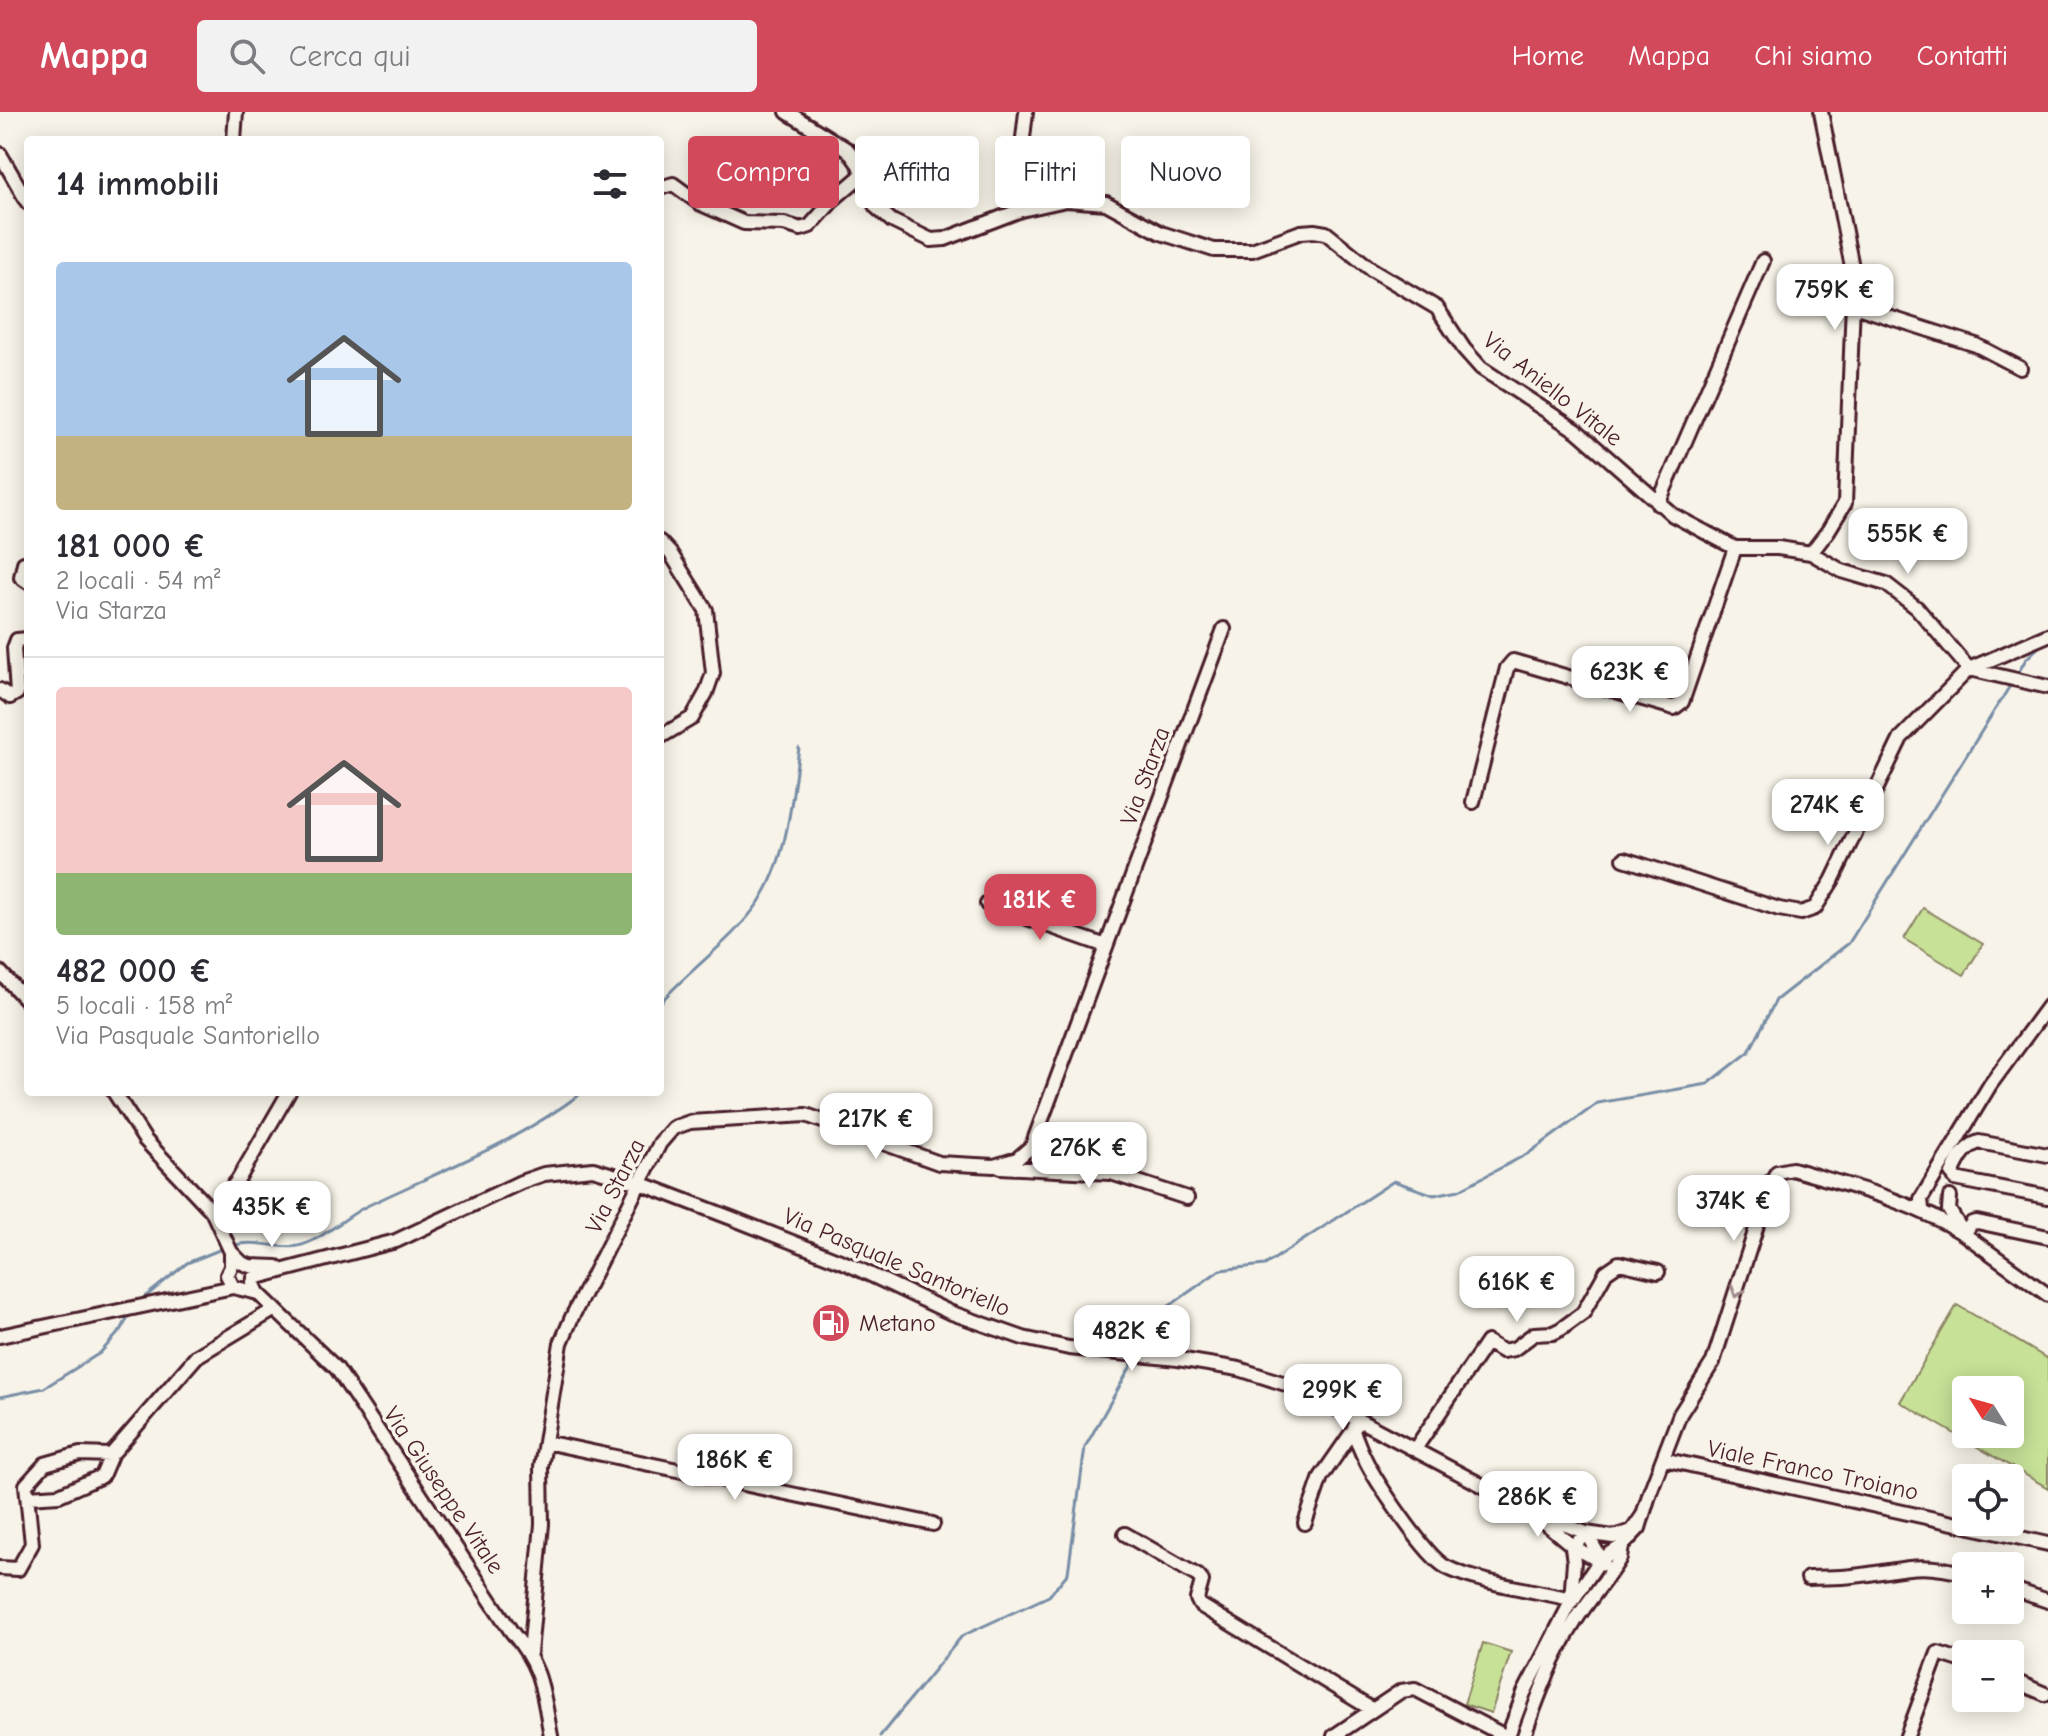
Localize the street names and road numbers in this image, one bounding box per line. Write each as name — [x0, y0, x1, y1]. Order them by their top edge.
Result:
street label: Via Aniello Vitale — [1478, 326, 1628, 452]
street label: Via Starza — [1114, 723, 1176, 829]
street label: Via Starza — [579, 1134, 651, 1238]
street label: Via Pasquale Santoriello — [779, 1201, 1015, 1323]
street label: Via Giuseppe Vitale — [378, 1401, 510, 1579]
street label: Viale Franco Troiano — [1705, 1434, 1921, 1506]

